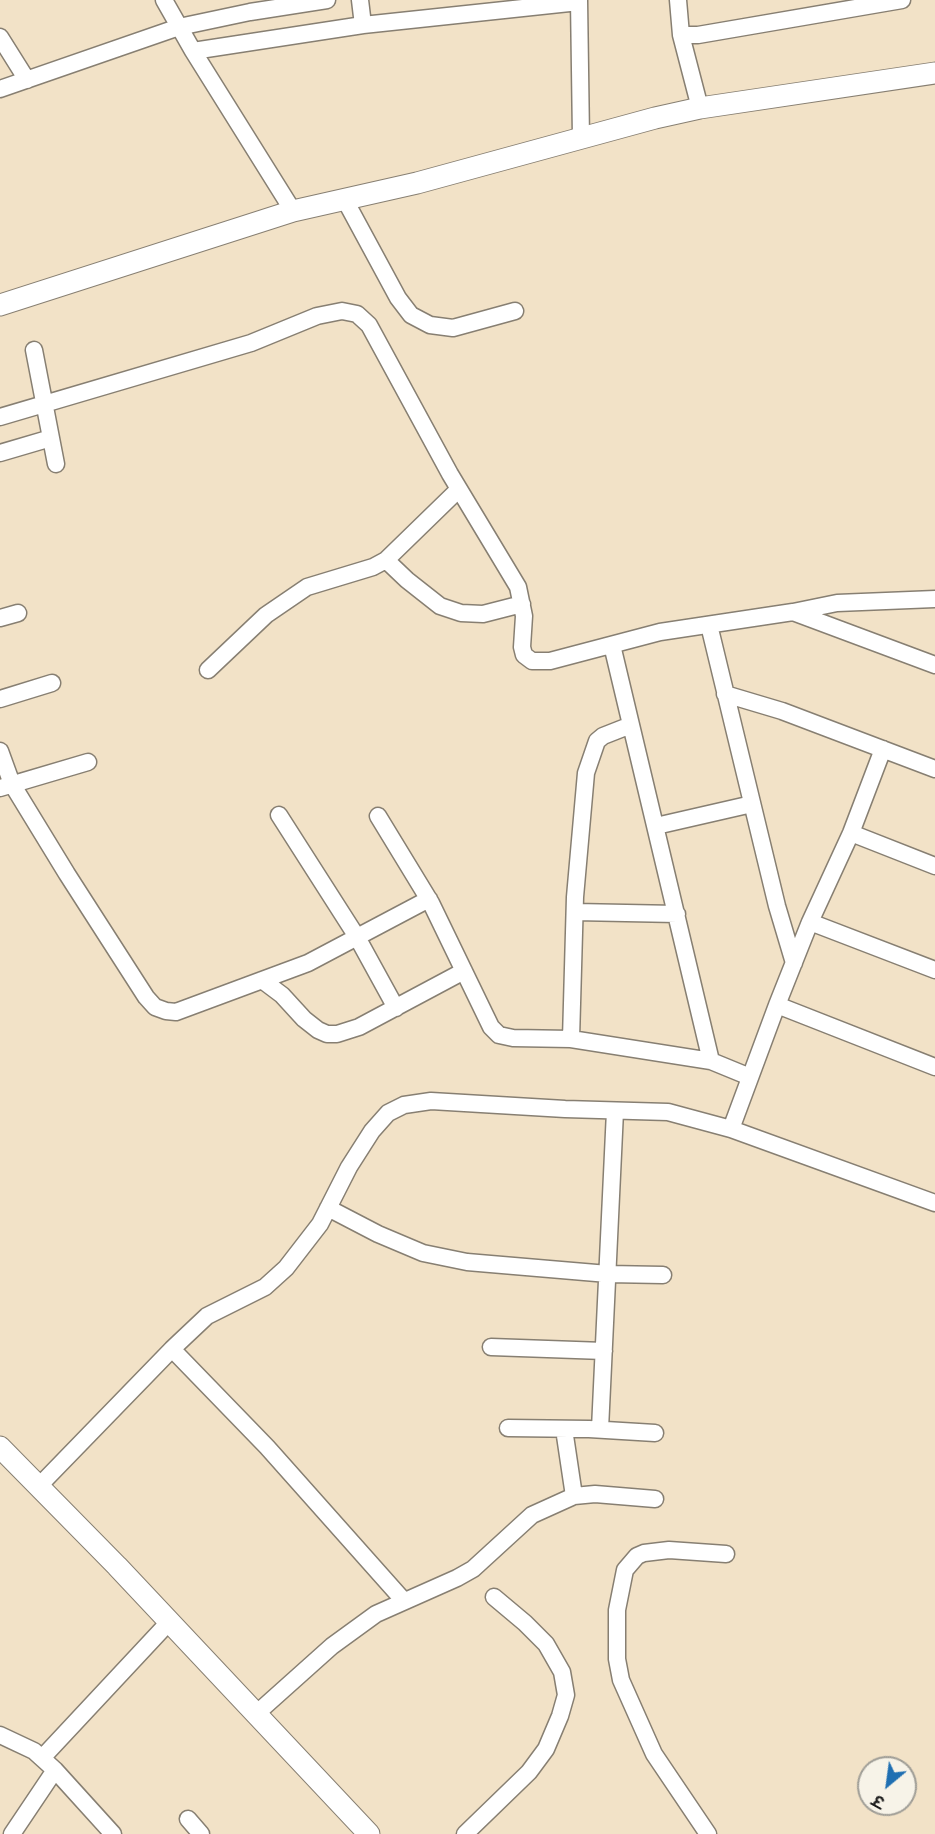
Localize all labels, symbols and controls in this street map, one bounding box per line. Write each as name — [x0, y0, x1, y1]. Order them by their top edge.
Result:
north arrow — [857, 1756, 917, 1816]
text: उ — [870, 1790, 888, 1811]

